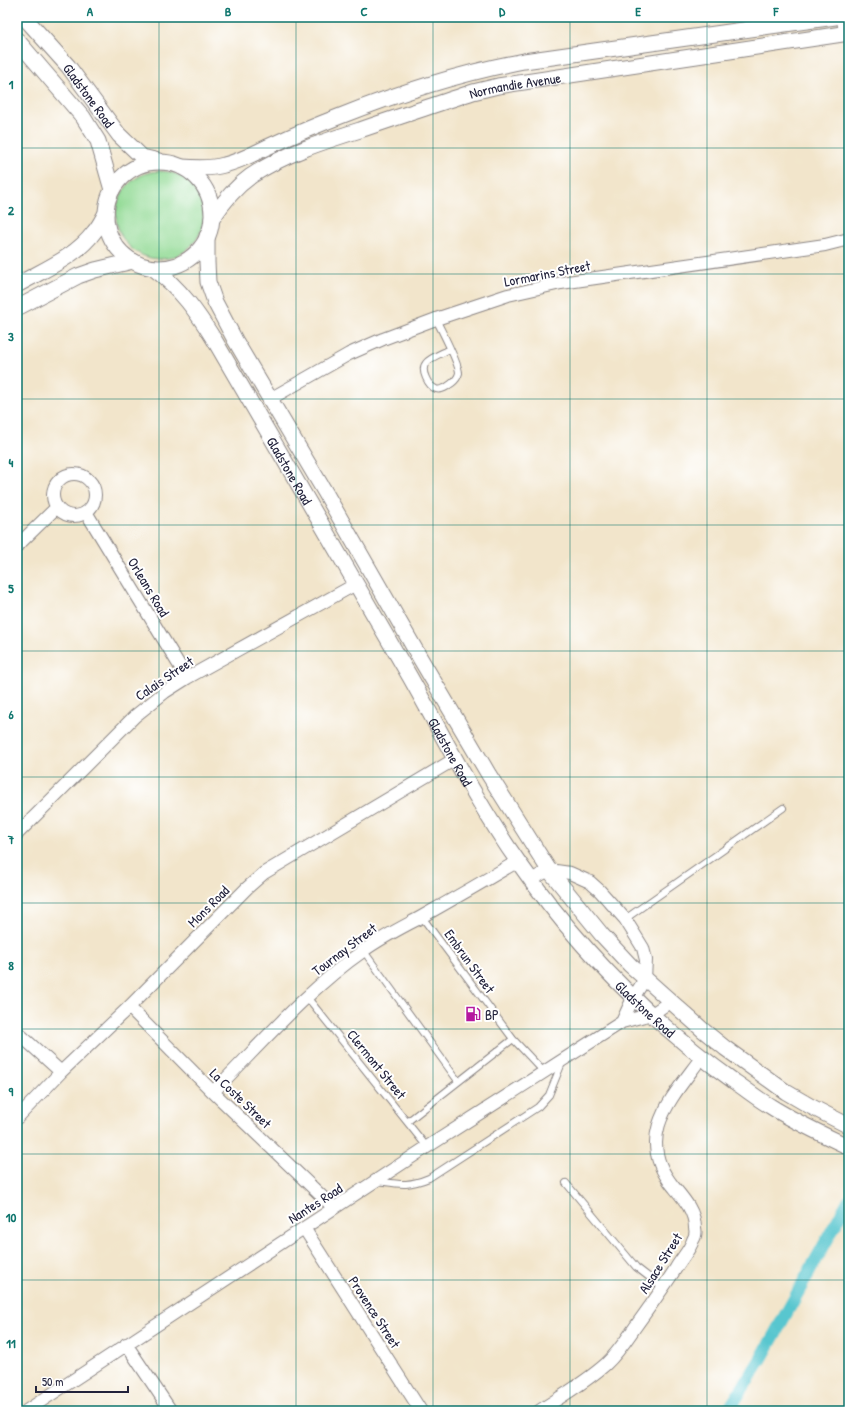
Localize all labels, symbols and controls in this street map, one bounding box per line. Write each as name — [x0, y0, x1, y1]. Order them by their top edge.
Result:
text: A — [87, 2, 94, 20]
text: B — [225, 2, 232, 20]
text: C — [360, 2, 368, 20]
text: D — [499, 2, 506, 20]
text: E — [635, 2, 641, 20]
text: F — [773, 2, 780, 20]
street label: Gladstone Road — [59, 59, 120, 131]
street label: Normandie Avenue — [466, 67, 562, 102]
text: 1 — [9, 75, 14, 93]
text: 2 — [8, 201, 15, 219]
street label: Lormarins Street — [502, 255, 592, 291]
text: 3 — [8, 327, 14, 345]
street label: Gladstone Road — [263, 433, 318, 508]
text: 4 — [9, 453, 14, 471]
street label: Orleans Road — [124, 554, 174, 621]
text: 5 — [8, 579, 14, 597]
street label: Calais Street — [131, 651, 197, 705]
text: 6 — [8, 705, 14, 723]
street label: Gladstone Road — [425, 714, 478, 790]
text: 7 — [7, 830, 15, 848]
street label: Mons Road — [183, 881, 233, 931]
street label: Tournay Street — [308, 918, 381, 980]
street label: Embrun Street — [440, 925, 500, 997]
text: 8 — [8, 956, 14, 974]
street label: Gladstone Road — [612, 976, 680, 1042]
fuel station icon: BP — [464, 1005, 482, 1023]
place label: BP — [485, 1005, 499, 1024]
street label: Clermont Street — [343, 1025, 411, 1103]
street label: La Coste Street — [206, 1064, 276, 1132]
text: 9 — [9, 1082, 14, 1100]
street label: Nantes Road — [284, 1178, 346, 1228]
text: 10 — [6, 1208, 16, 1226]
street label: Alsace Street — [634, 1229, 686, 1297]
street label: Provence Street — [345, 1272, 405, 1352]
text: 11 — [6, 1334, 16, 1352]
scale bar — [36, 1368, 128, 1394]
text: 50 m — [42, 1373, 63, 1390]

